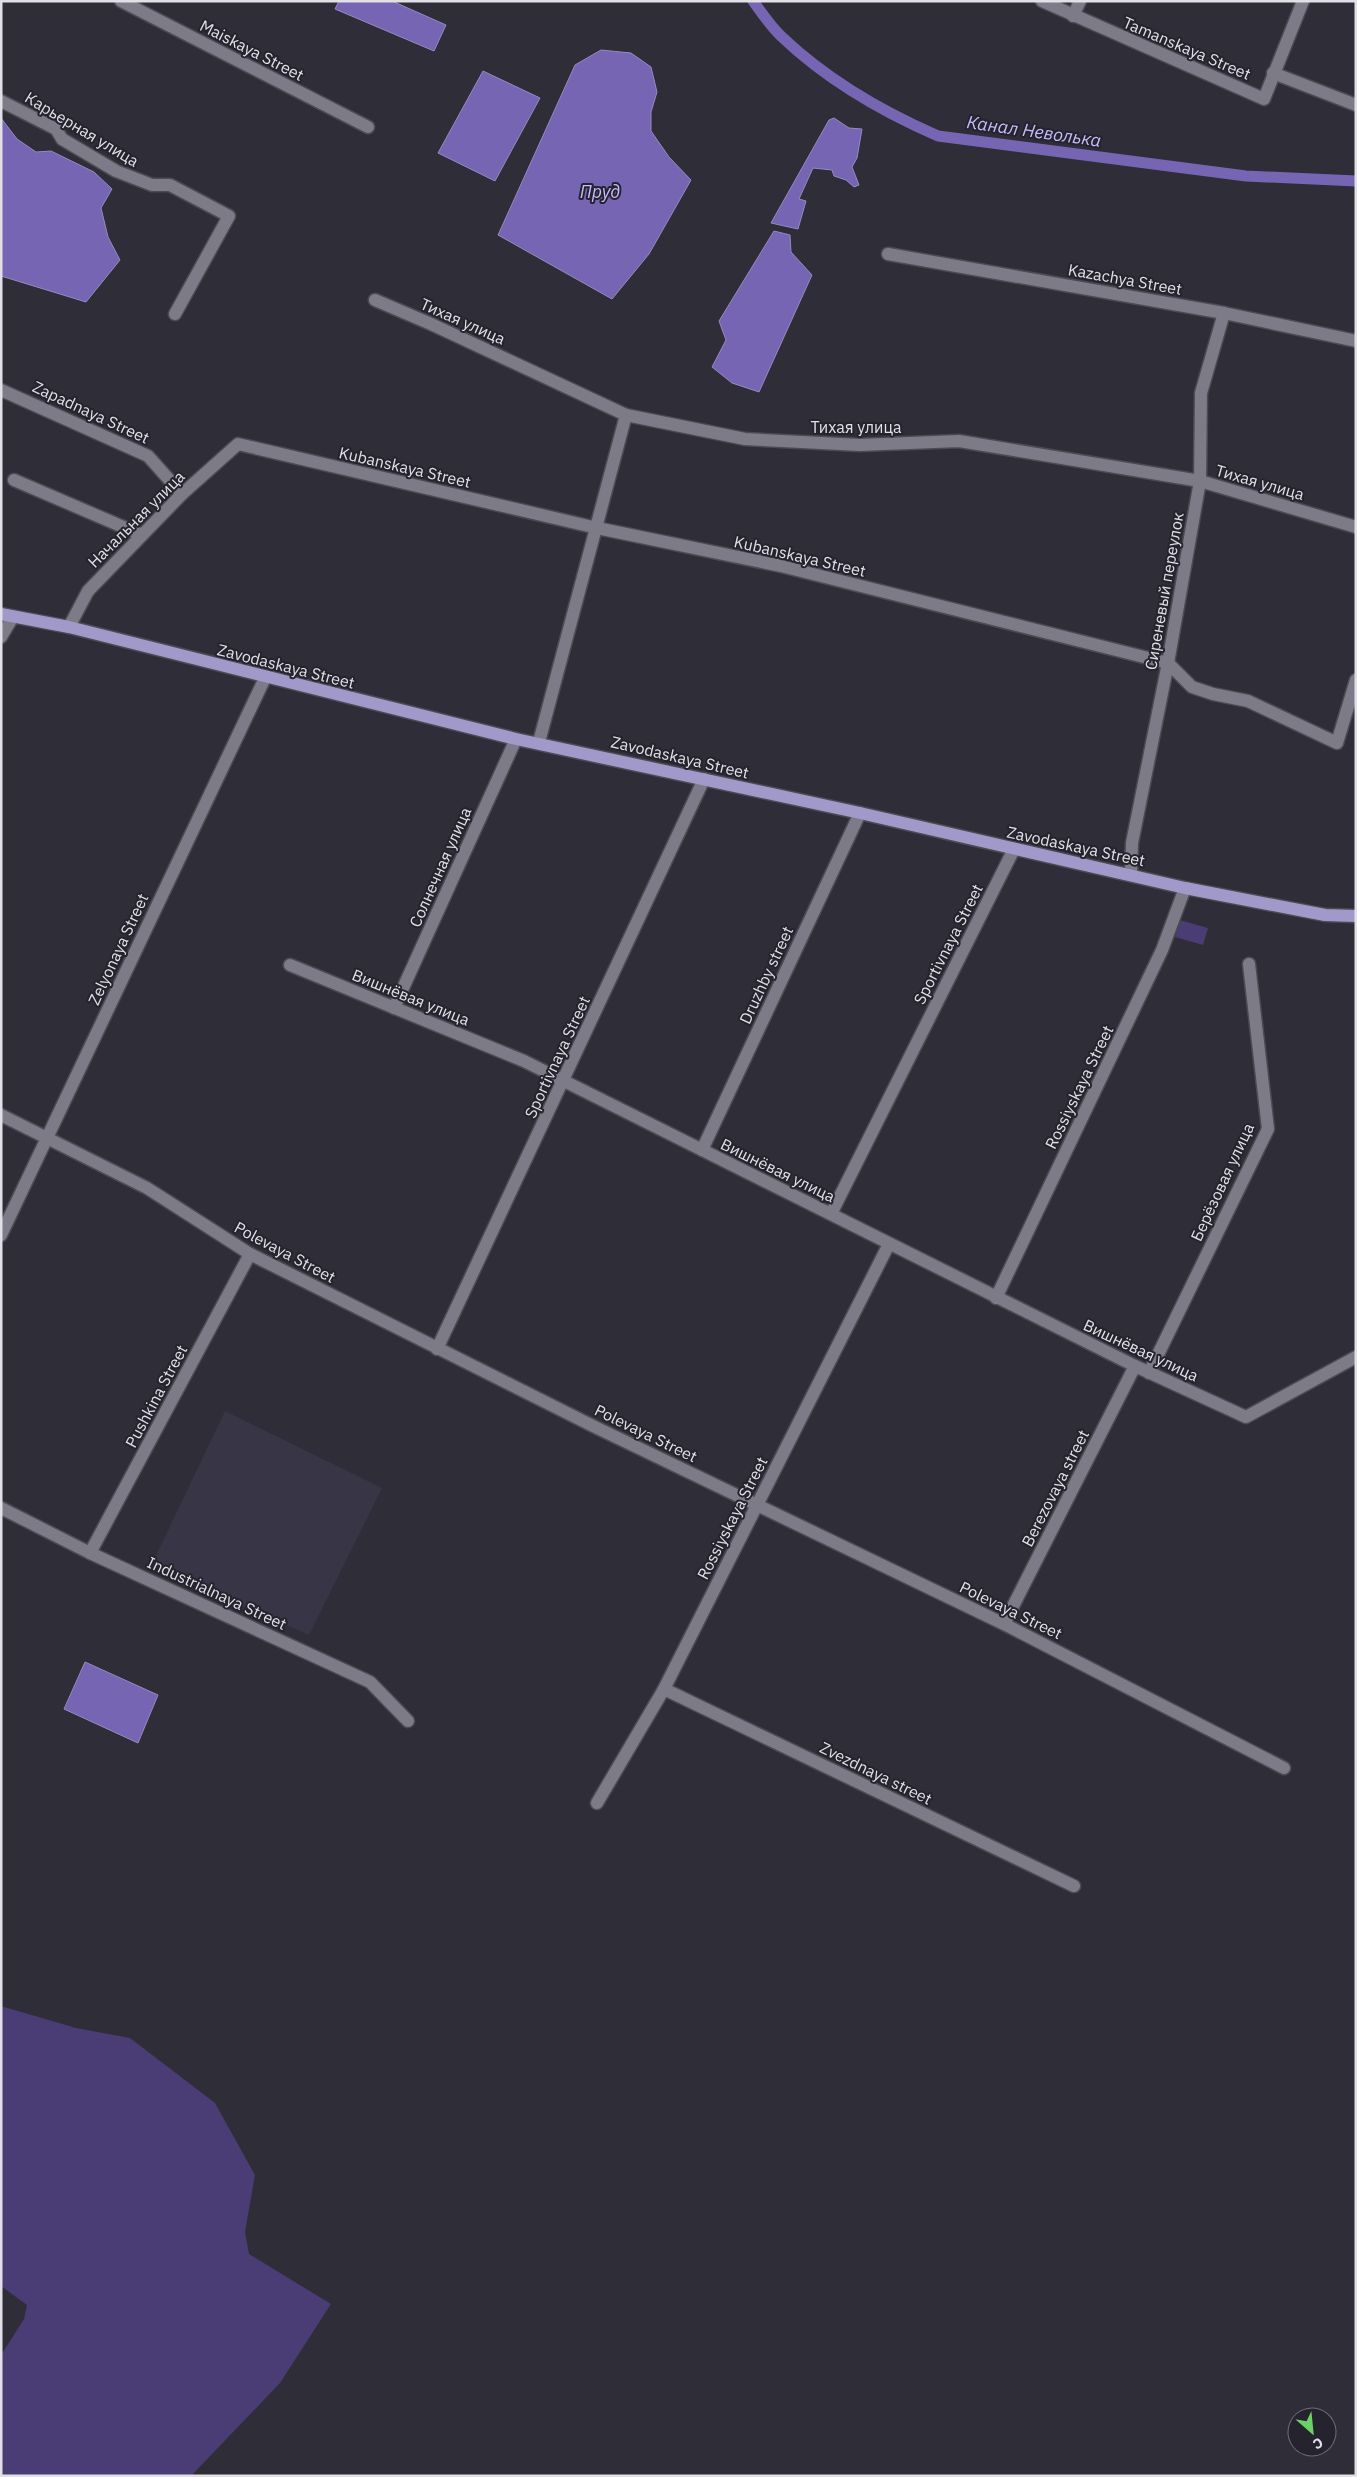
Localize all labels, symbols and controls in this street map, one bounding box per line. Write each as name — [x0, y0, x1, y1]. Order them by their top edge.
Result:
street label: Tamanskaya Street — [1120, 12, 1254, 84]
street label: Maiskaya Street — [197, 15, 307, 85]
street label: Карьерная улица — [21, 87, 143, 171]
water label: Канал Неволька — [965, 110, 1103, 152]
water label: Пруд — [580, 180, 620, 203]
street label: Kazachya Street — [1066, 259, 1184, 299]
street label: Тихая улица — [417, 293, 509, 349]
street label: Zapadnaya Street — [29, 376, 153, 448]
street label: Тихая улица — [810, 417, 902, 437]
street label: Kubanskaya Street — [337, 442, 473, 492]
street label: Тихая улица — [1213, 460, 1307, 504]
street label: Начальная улица — [83, 466, 189, 572]
street label: Сиреневый переулок — [1140, 510, 1188, 671]
street label: Kubanskaya Street — [732, 531, 868, 581]
street label: Zavodaskaya Street — [215, 639, 357, 693]
street label: Zavodaskaya Street — [609, 731, 751, 783]
street label: Солнечная улица — [405, 803, 476, 930]
street label: Zavodaskaya Street — [1005, 822, 1147, 870]
street label: Sportivnaya Street — [909, 880, 987, 1008]
street label: Zelyonaya Street — [83, 890, 153, 1008]
street label: Druzhby street — [735, 923, 797, 1027]
street label: Вишнёвая улица — [349, 964, 473, 1030]
street label: Sportivnaya Street — [520, 993, 594, 1121]
street label: Rossiyskaya Street — [1040, 1022, 1118, 1152]
street label: Берёзовая улица — [1186, 1119, 1258, 1244]
street label: Вишнёвая улица — [717, 1134, 839, 1207]
street label: Polevaya Street — [231, 1217, 339, 1287]
street label: Вишнёвая улица — [1080, 1315, 1202, 1386]
street label: Pushkina Street — [121, 1341, 191, 1451]
street label: Polevaya Street — [592, 1400, 700, 1466]
street label: Berezovaya street — [1017, 1426, 1093, 1550]
street label: Rossiyskaya Street — [692, 1453, 772, 1583]
street label: Industrialnaya Street — [144, 1552, 290, 1634]
street label: Polevaya Street — [957, 1577, 1065, 1643]
street label: Zvezdnaya street — [817, 1737, 935, 1809]
north arrow — [1287, 2407, 1337, 2457]
text: С — [1310, 2433, 1326, 2454]

